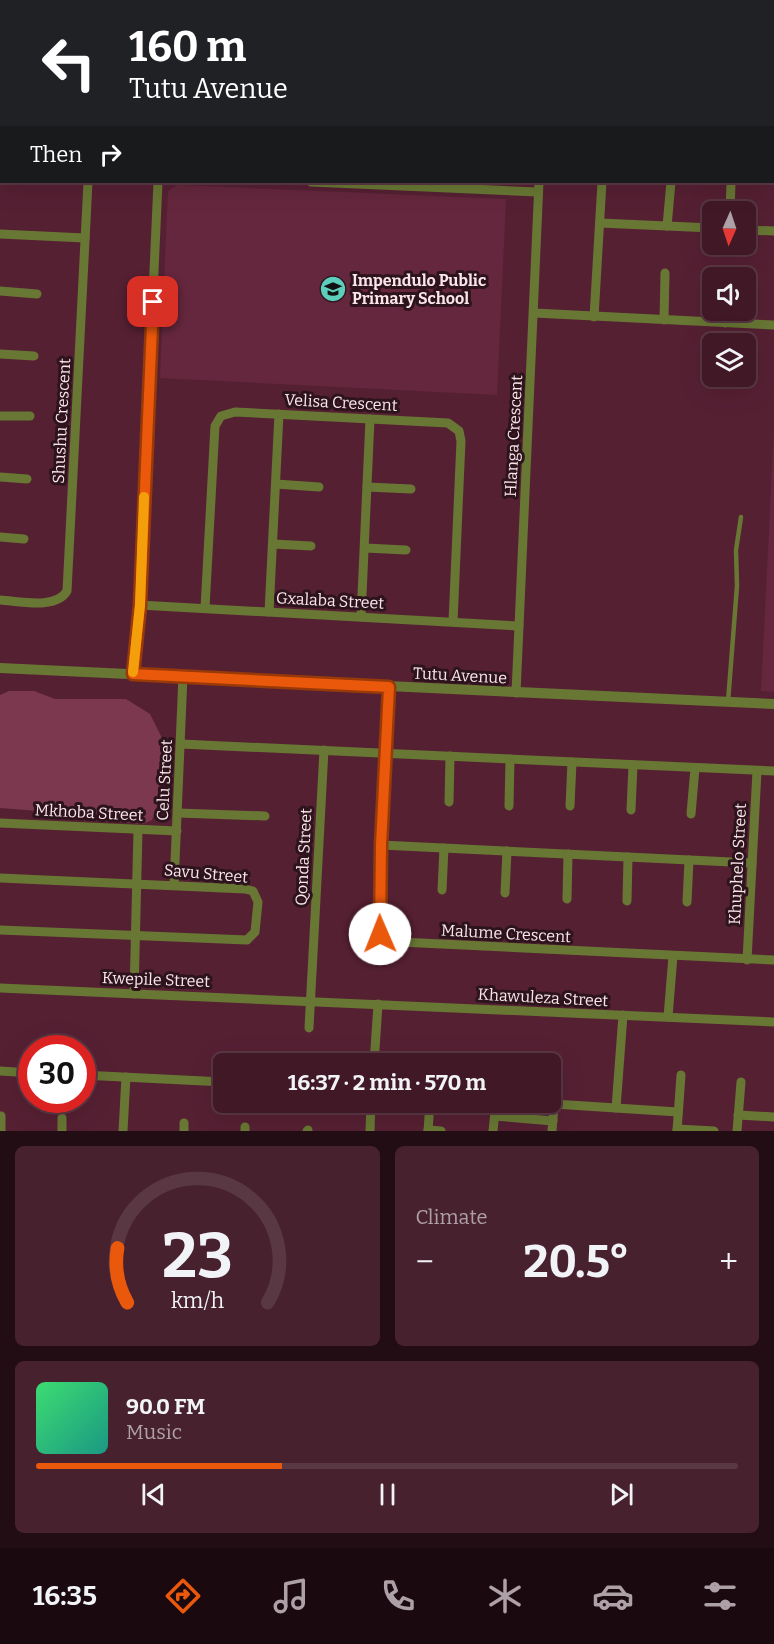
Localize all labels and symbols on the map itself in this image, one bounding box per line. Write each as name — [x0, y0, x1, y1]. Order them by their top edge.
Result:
north arrow — [702, 201, 756, 255]
place label: Impendulo Public Primary School — [352, 271, 486, 308]
school or university icon: Impendulo Public Primary School — [318, 274, 348, 304]
pin — [127, 276, 178, 327]
street label: Shushu Crescent — [49, 358, 74, 484]
street label: Hlanga Crescent — [501, 374, 526, 498]
street label: Velisa Crescent — [284, 390, 398, 415]
street label: Gxalaba Street — [275, 588, 385, 613]
street label: Tutu Avenue — [412, 664, 507, 687]
street label: Celu Street — [153, 739, 176, 821]
street label: Mkhoba Street — [34, 800, 144, 825]
street label: Khuphelo Street — [725, 803, 750, 925]
street label: Qonda Street — [291, 808, 316, 906]
street label: Savu Street — [163, 860, 249, 887]
position arrow — [348, 902, 412, 966]
street label: Malume Crescent — [441, 921, 572, 946]
street label: Kwepile Street — [102, 968, 211, 991]
street label: Khawuleza Street — [477, 985, 609, 1010]
speed limit sign: 30 — [18, 1035, 96, 1113]

